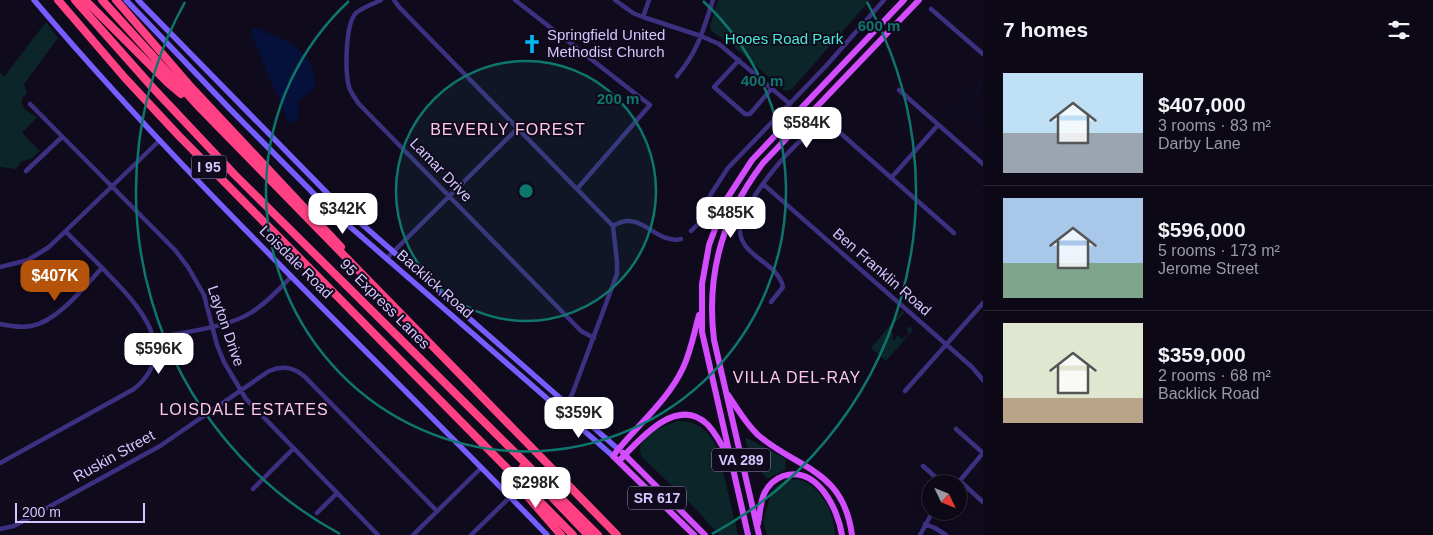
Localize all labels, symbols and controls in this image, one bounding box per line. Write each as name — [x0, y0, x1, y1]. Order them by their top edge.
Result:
icon: filters — [1385, 16, 1413, 44]
text: 600 m — [858, 17, 900, 34]
text: 7 homes — [1003, 18, 1088, 41]
place label: Springfield United Methodist Church — [547, 26, 665, 60]
park label: Hooes Road Park — [725, 30, 844, 47]
church icon: Springfield United Methodist Church — [521, 33, 543, 55]
text: 400 m — [741, 72, 783, 89]
text: 200 m — [597, 90, 639, 107]
icon: home — [1043, 93, 1103, 153]
text: $407,000 — [1158, 93, 1246, 116]
pin: $584K — [772, 106, 842, 149]
text: $584K — [783, 114, 831, 131]
text: 3 rooms · 83 m² — [1158, 117, 1271, 134]
district label: BEVERLY FOREST — [430, 121, 586, 138]
street label: Lamar Drive — [407, 134, 476, 205]
text: Darby Lane — [1158, 135, 1241, 152]
road number: I 95 — [192, 156, 226, 178]
centre of rings — [517, 182, 535, 200]
pin: $342K — [308, 192, 378, 235]
pin: $485K — [696, 196, 766, 239]
text: $342K — [319, 200, 367, 217]
text: $485K — [707, 204, 755, 221]
icon: home — [1043, 218, 1103, 278]
text: $596,000 — [1158, 218, 1246, 241]
street label: Loisdale Road — [256, 222, 336, 302]
street label: Ben Franklin Road — [830, 224, 935, 319]
text: 5 rooms · 173 m² — [1158, 242, 1280, 259]
street label: Backlick Road — [394, 246, 477, 321]
street label: 95 Express Lanes — [337, 255, 434, 352]
pin: $407K — [20, 260, 90, 302]
text: Jerome Street — [1158, 260, 1258, 277]
text: $407K — [31, 267, 79, 284]
street label: Layton Drive — [205, 283, 248, 368]
pin: $596K — [124, 332, 194, 375]
text: $596K — [135, 340, 183, 357]
icon: home — [1043, 343, 1103, 403]
text: $359,000 — [1158, 343, 1246, 366]
text: 2 rooms · 68 m² — [1158, 367, 1271, 384]
district label: VILLA DEL-RAY — [733, 369, 861, 386]
text: Backlick Road — [1158, 385, 1259, 402]
pin: $359K — [544, 396, 614, 439]
district label: LOISDALE ESTATES — [159, 401, 329, 418]
text: $359K — [555, 404, 603, 421]
street label: Ruskin Street — [70, 426, 158, 485]
road number: VA 289 — [712, 448, 770, 472]
pin: $298K — [501, 466, 571, 509]
text: $298K — [512, 474, 560, 491]
north arrow — [922, 475, 968, 520]
map controls — [922, 475, 967, 520]
road number: SR 617 — [628, 486, 686, 509]
scale bar — [15, 500, 145, 523]
text: 200 m — [22, 504, 61, 520]

